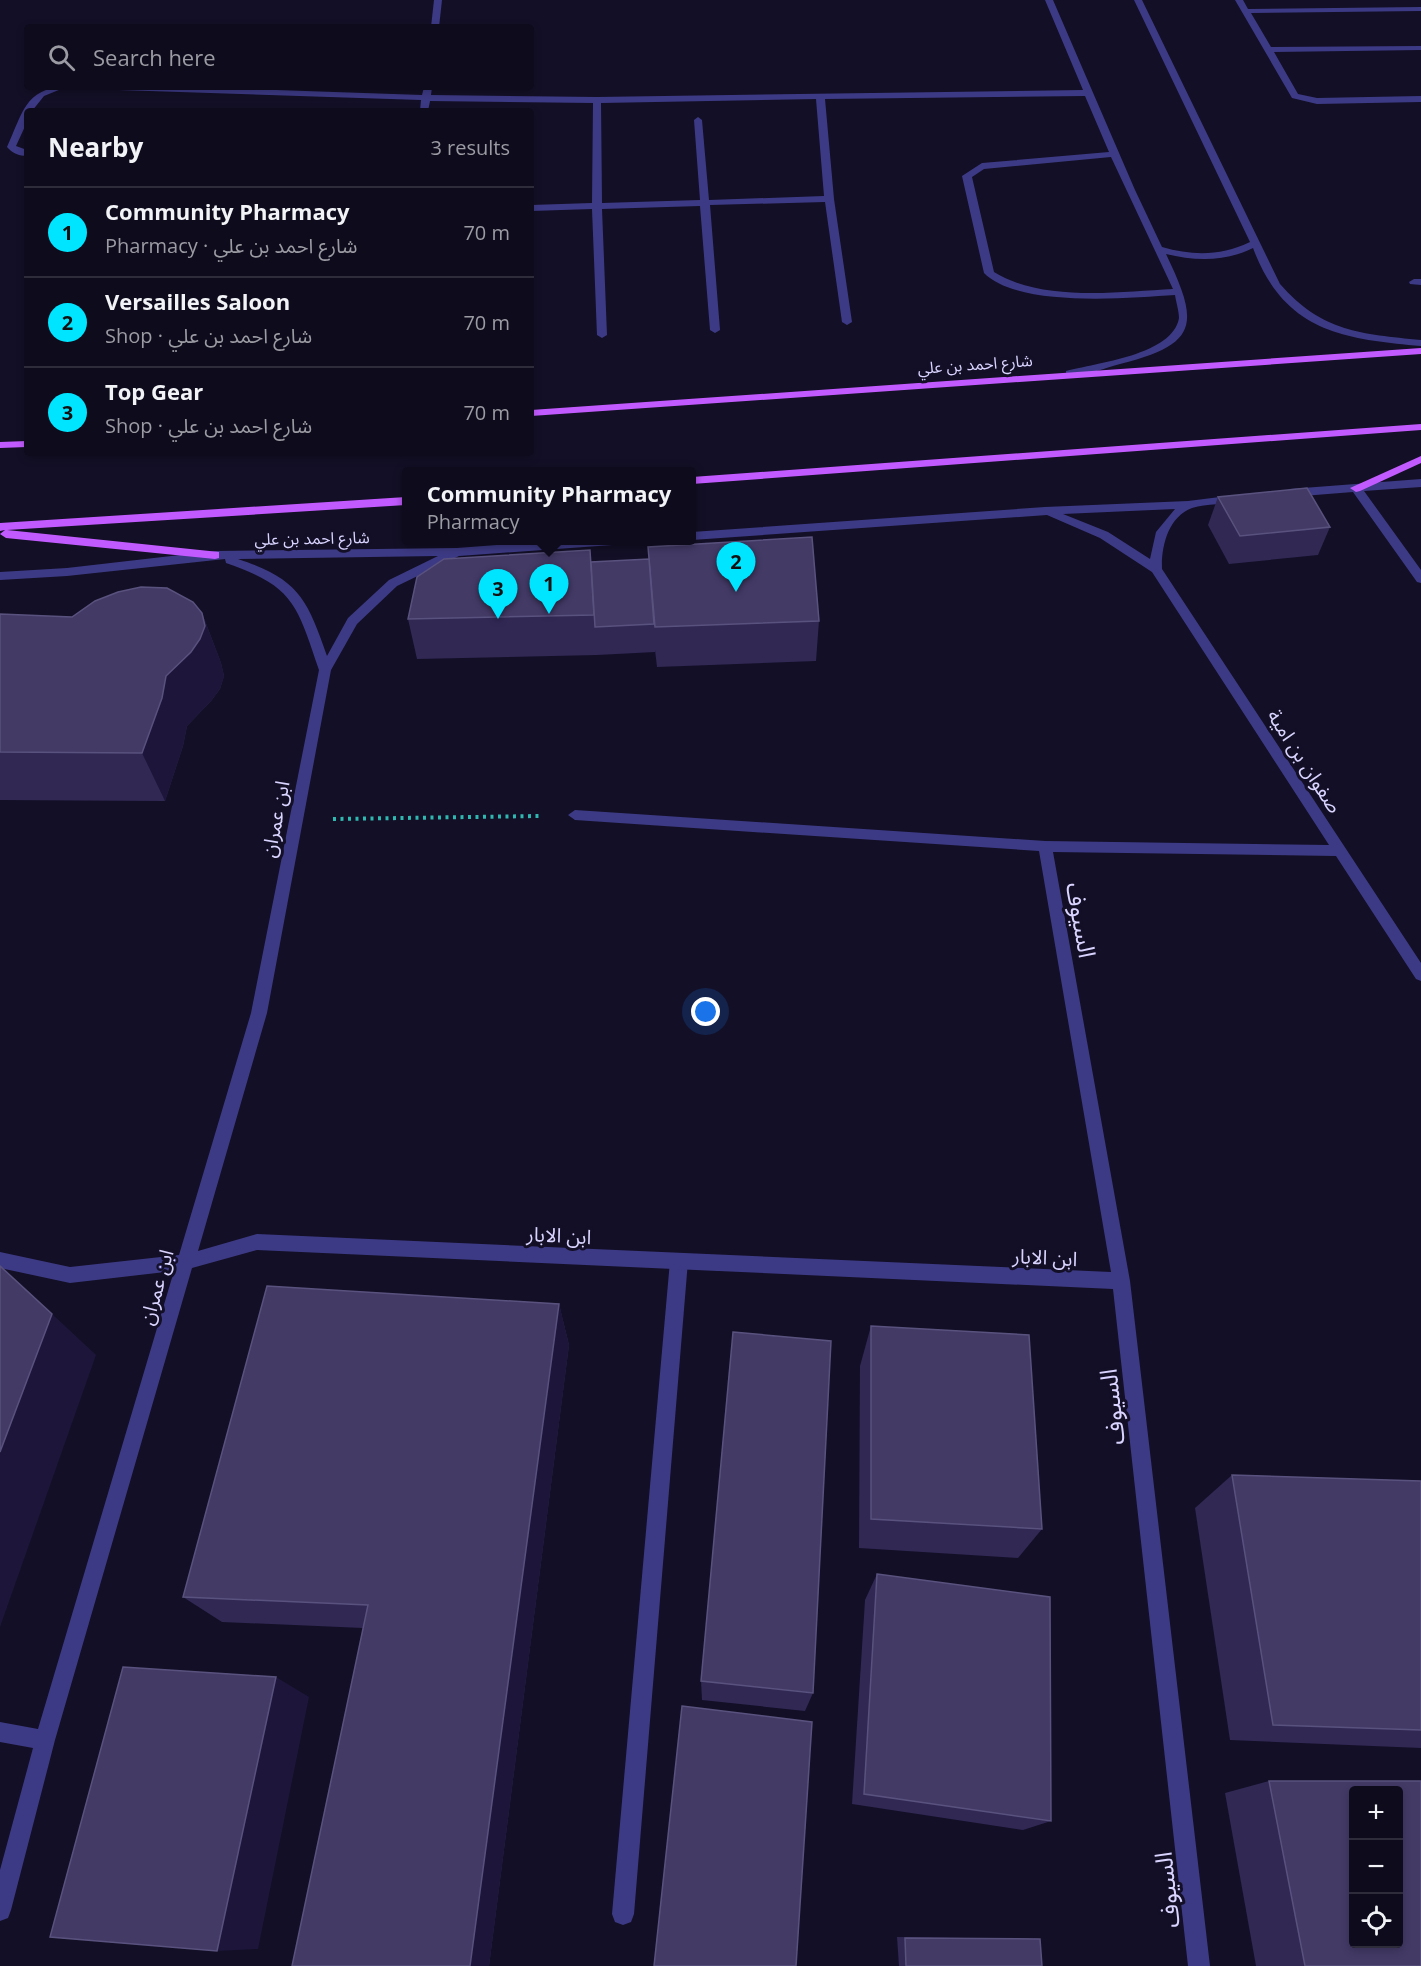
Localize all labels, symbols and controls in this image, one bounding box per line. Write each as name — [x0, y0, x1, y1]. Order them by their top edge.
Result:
search box — [24, 24, 534, 90]
icon: search — [45, 41, 78, 74]
text: Search here — [93, 42, 216, 72]
text: Nearby — [48, 129, 143, 165]
text: 3 results — [430, 134, 510, 161]
text: Community Pharmacy — [105, 196, 350, 226]
text: 1 — [62, 219, 73, 246]
text: 70 m — [463, 219, 510, 246]
text: Pharmacy · شارع احمد بن علي — [105, 232, 358, 259]
text: Versailles Saloon — [105, 286, 290, 316]
text: 2 — [62, 309, 73, 336]
text: 70 m — [463, 309, 510, 336]
text: Shop · شارع احمد بن علي — [105, 322, 312, 349]
street label: شارع احمد بن علي — [917, 349, 1033, 381]
text: Top Gear — [105, 376, 203, 406]
text: 3 — [62, 399, 73, 426]
text: 70 m — [463, 399, 510, 426]
text: Shop · شارع احمد بن علي — [105, 412, 312, 439]
popup — [402, 467, 696, 545]
text: Community Pharmacy — [427, 478, 671, 508]
text: Pharmacy — [427, 508, 520, 535]
street label: شارع احمد بن علي — [254, 526, 370, 552]
pin: 2 — [716, 542, 756, 592]
pin: 1 — [530, 564, 568, 614]
pin: 3 — [478, 570, 518, 619]
street label: صفوان بن امية — [1261, 704, 1349, 818]
street label: ابن عمران — [254, 778, 296, 860]
street label: السيوف — [1059, 880, 1105, 960]
your location — [691, 997, 720, 1026]
street label: ابن الابار — [525, 1220, 592, 1250]
street label: ابن الابار — [1011, 1242, 1078, 1272]
street label: ابن عمران — [132, 1246, 180, 1328]
street label: السيوف — [1091, 1367, 1131, 1447]
map controls — [1349, 1786, 1403, 1948]
button: + — [1349, 1786, 1403, 1840]
button: − — [1349, 1840, 1403, 1894]
street label: السيوف — [1146, 1850, 1186, 1930]
button: locate — [1349, 1894, 1403, 1948]

